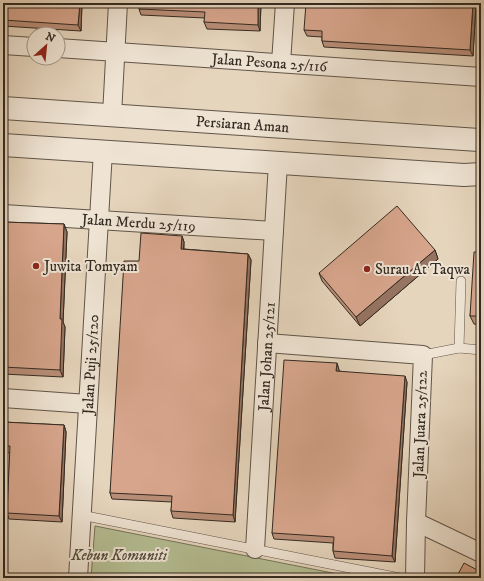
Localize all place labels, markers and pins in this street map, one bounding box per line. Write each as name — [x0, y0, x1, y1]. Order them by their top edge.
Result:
place label: Juwita Tomyam — [42, 257, 138, 276]
place label: Surau At Taqwa — [375, 260, 470, 279]
marker: Juwita Tomyam — [31, 261, 41, 271]
marker: Surau At Taqwa — [362, 264, 372, 274]

